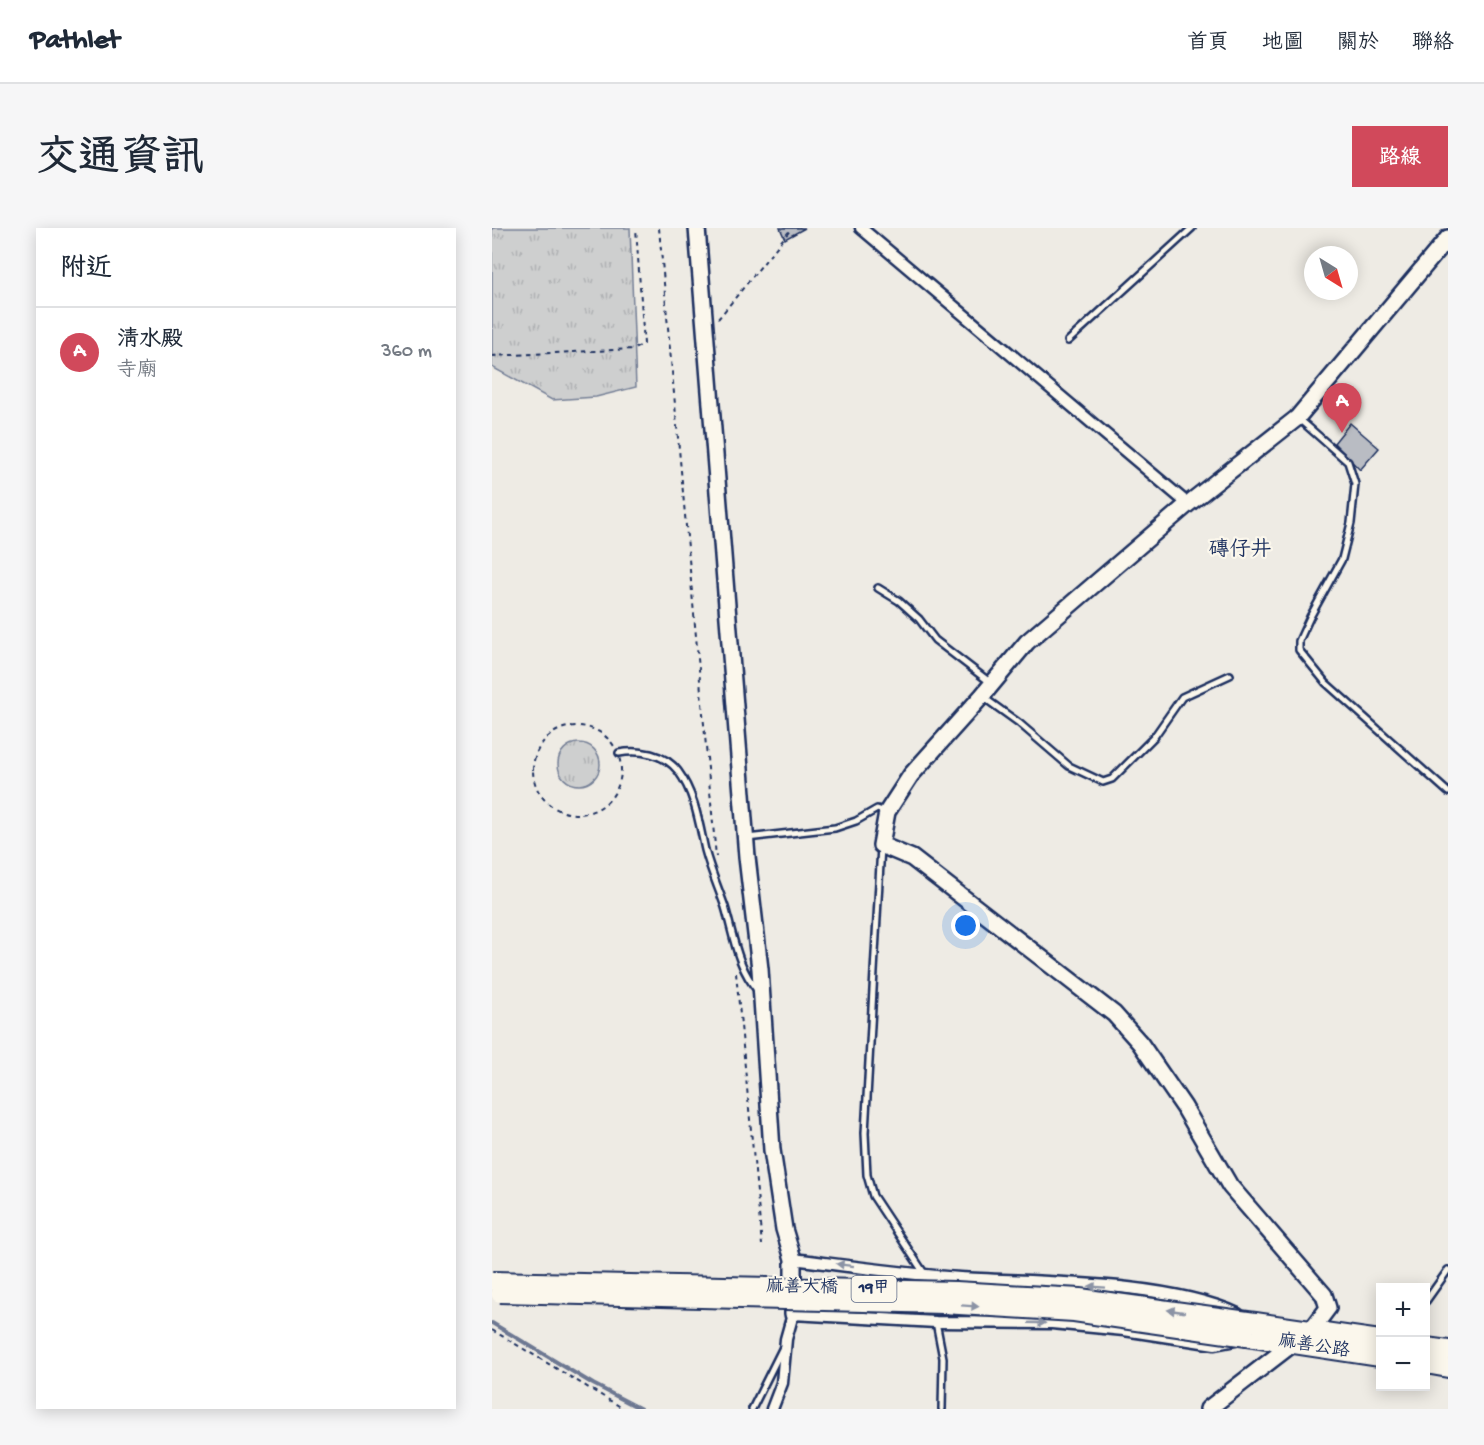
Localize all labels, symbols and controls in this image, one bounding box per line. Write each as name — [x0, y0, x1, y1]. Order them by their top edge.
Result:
text: Pathlet — [30, 25, 120, 58]
text: 首頁 — [1187, 32, 1229, 57]
text: 地圖 — [1262, 32, 1304, 57]
text: 關於 — [1337, 32, 1379, 57]
text: 聯絡 — [1412, 32, 1454, 57]
button: 路線 — [1352, 126, 1448, 187]
text: 交通資訊 — [36, 137, 204, 186]
north arrow — [1304, 246, 1358, 300]
text: 附近 — [60, 255, 112, 286]
text: 清水殿 — [117, 328, 183, 354]
text: A — [74, 341, 85, 364]
text: 360 m — [381, 341, 432, 364]
text: 寺廟 — [117, 360, 157, 383]
pin: A — [1322, 384, 1362, 433]
district label: 磚仔井 — [1209, 537, 1272, 564]
your location — [951, 911, 980, 940]
one-way arrow — [836, 1260, 855, 1270]
street label: 麻善大橋 — [766, 1276, 838, 1299]
road number: 19甲 — [852, 1276, 896, 1302]
one-way arrow — [1087, 1282, 1106, 1291]
map controls — [1376, 1283, 1430, 1391]
button: + — [1376, 1283, 1430, 1337]
one-way arrow — [961, 1301, 980, 1310]
one-way arrow — [1167, 1307, 1186, 1316]
one-way arrow — [1027, 1318, 1046, 1328]
street label: 麻善公路 — [1277, 1330, 1351, 1363]
button: − — [1376, 1337, 1430, 1391]

